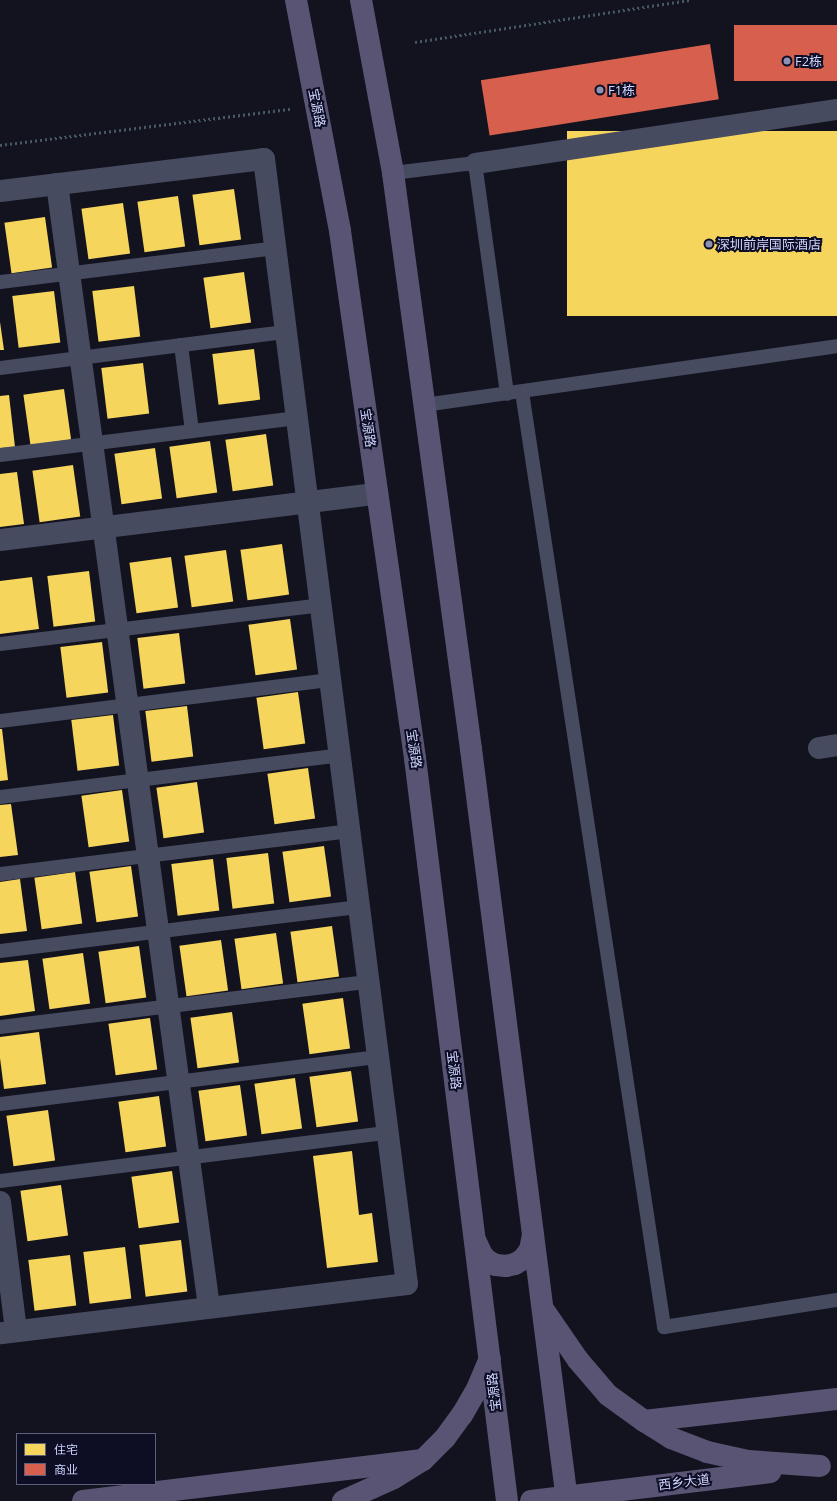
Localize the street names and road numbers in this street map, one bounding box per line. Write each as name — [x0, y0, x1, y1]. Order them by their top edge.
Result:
street label: 宝源路 — [306, 87, 328, 129]
street label: 宝源路 — [358, 408, 378, 448]
street label: 宝源路 — [404, 729, 424, 769]
street label: 宝源路 — [444, 1050, 464, 1090]
street label: 宝源路 — [484, 1372, 504, 1412]
street label: 西乡大道 — [657, 1471, 711, 1493]

